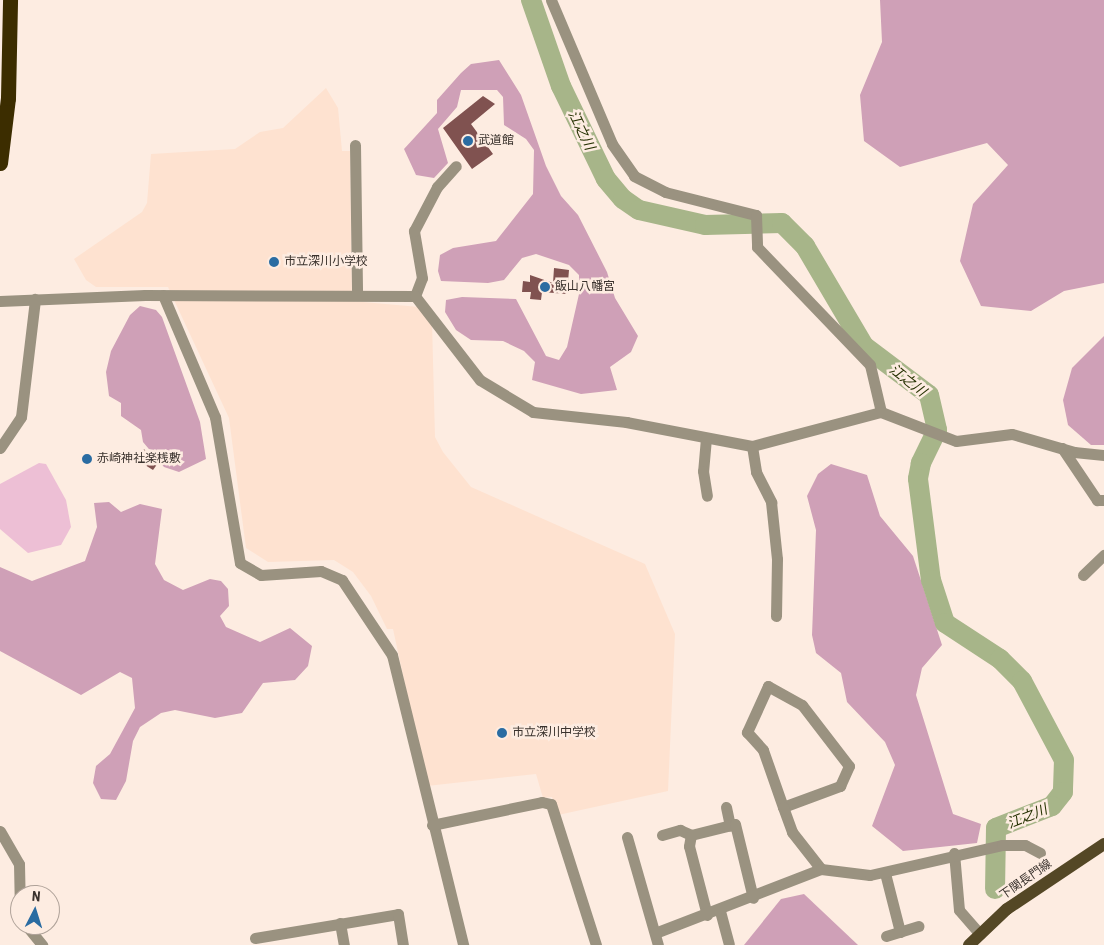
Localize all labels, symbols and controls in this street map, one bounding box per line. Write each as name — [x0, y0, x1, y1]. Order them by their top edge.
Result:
water label: 江之川 — [565, 107, 599, 153]
place label: 武道館 — [478, 134, 514, 148]
marker: 武道館 — [462, 135, 474, 147]
place label: 市立深川小学校 — [284, 255, 368, 269]
marker: 市立深川小学校 — [268, 256, 280, 268]
place label: 飯山八幡宮 — [555, 280, 615, 294]
marker: 飯山八幡宮 — [539, 281, 551, 293]
water label: 江之川 — [886, 360, 930, 400]
place label: 赤崎神社楽桟敷 — [97, 452, 181, 466]
marker: 赤崎神社楽桟敷 — [81, 453, 93, 465]
place label: 市立深川中学校 — [512, 726, 596, 740]
marker: 市立深川中学校 — [496, 727, 508, 739]
water label: 江之川 — [1004, 800, 1050, 832]
street label: 下関長門線 — [997, 857, 1055, 903]
north arrow — [10, 885, 60, 935]
text: N — [31, 888, 41, 904]

